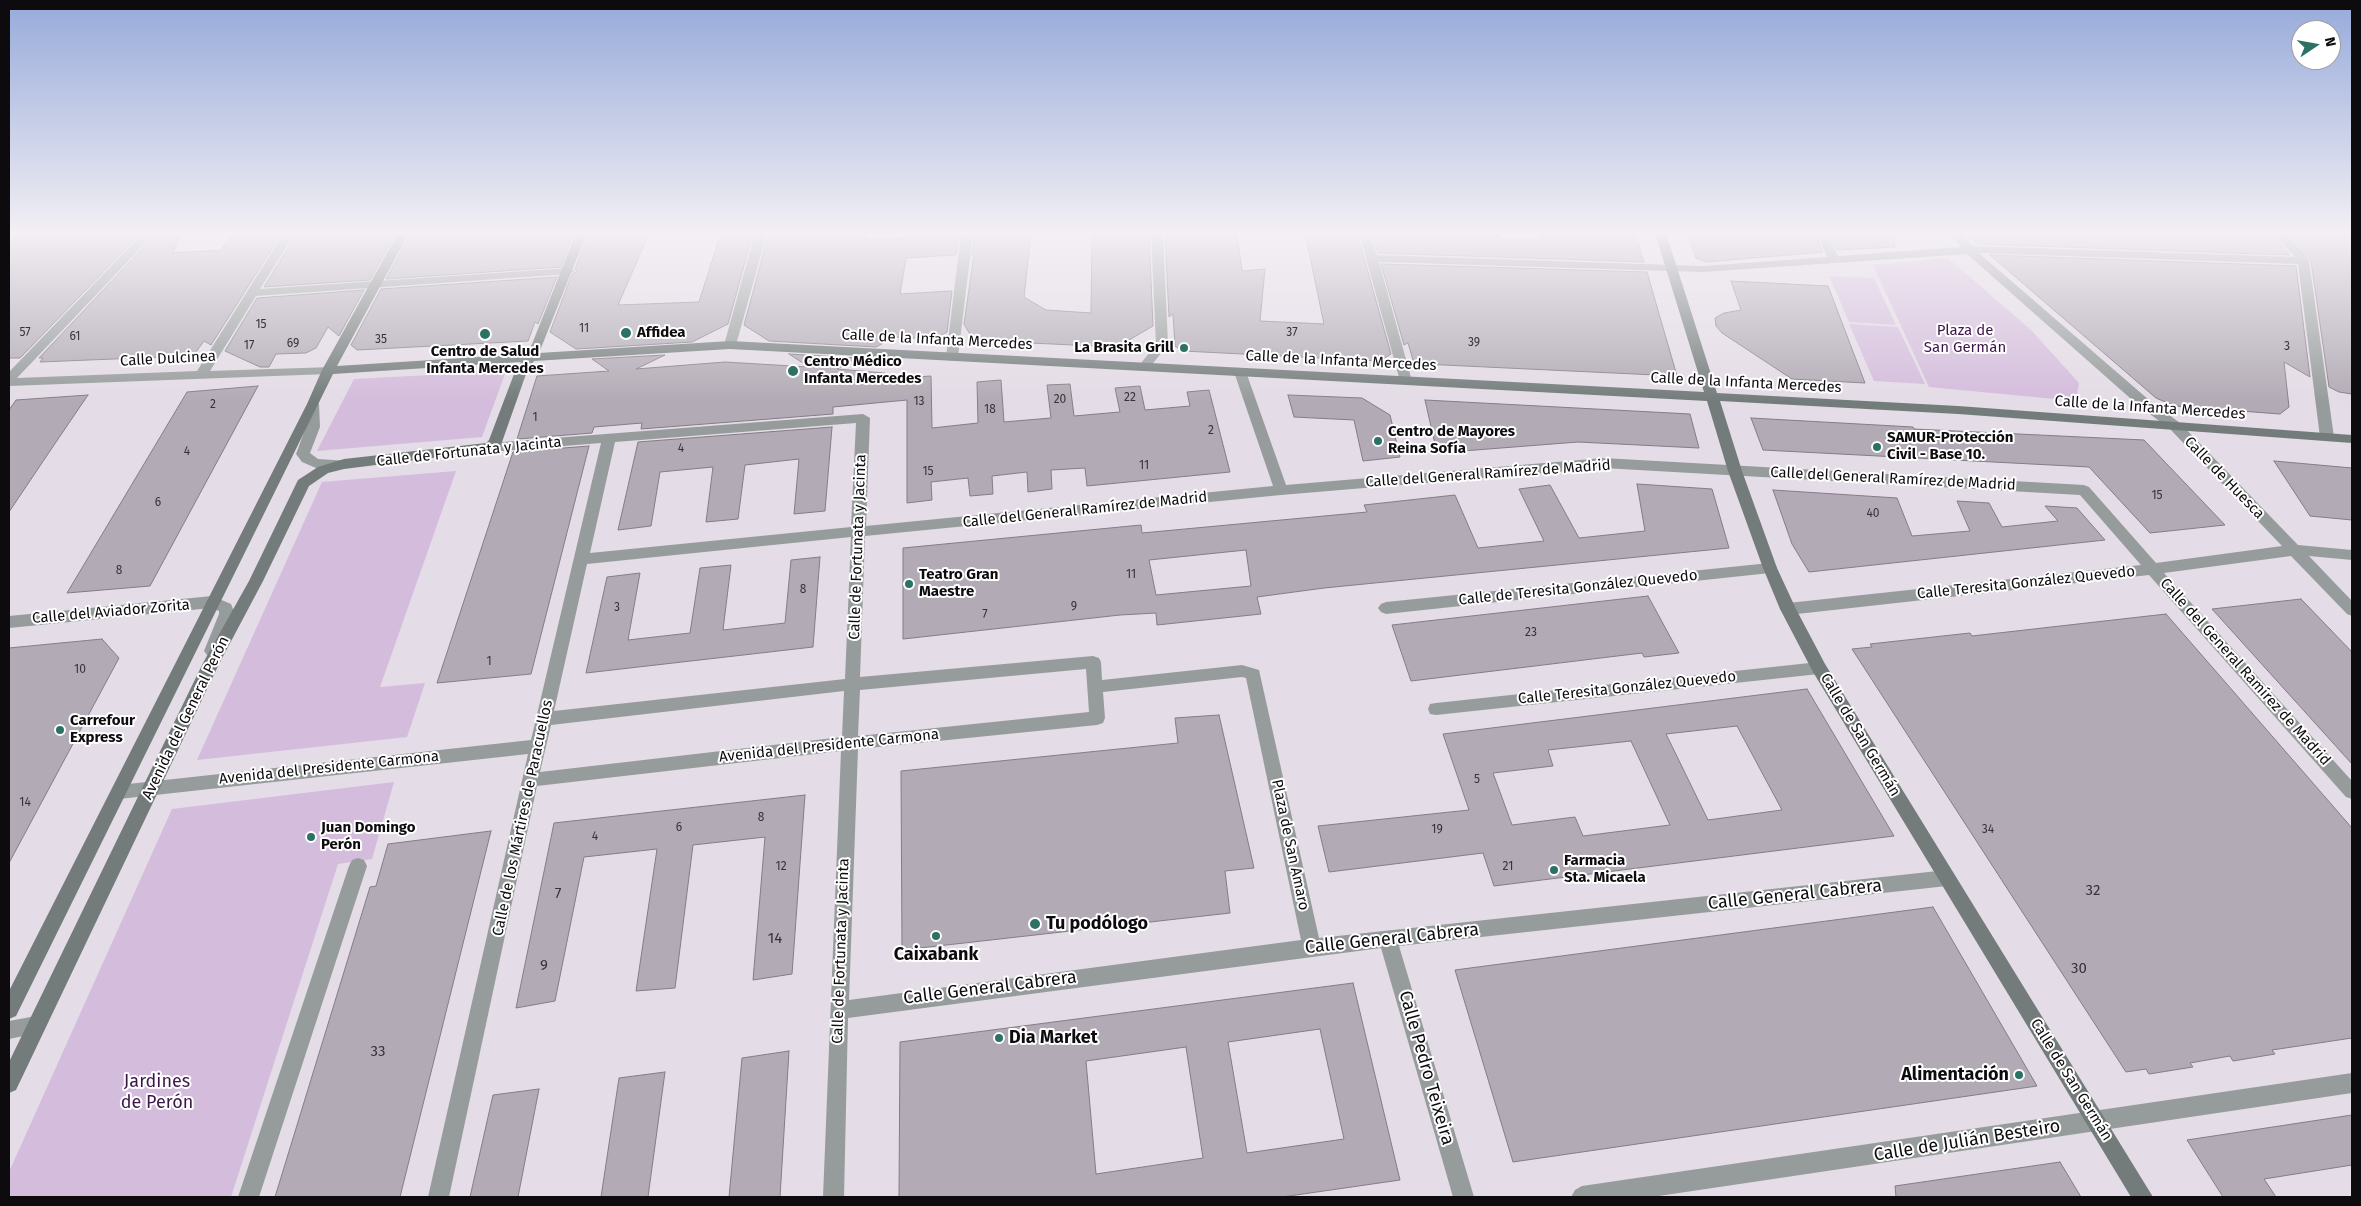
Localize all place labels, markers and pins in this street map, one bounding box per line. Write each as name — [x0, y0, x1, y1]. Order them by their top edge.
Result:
place label: Affidea — [637, 324, 686, 342]
marker: Affidea — [619, 326, 633, 340]
marker: Centro de Salud Infanta Mercedes — [478, 327, 492, 341]
place label: La Brasita Grill — [1074, 339, 1174, 357]
marker: La Brasita Grill — [1178, 342, 1190, 354]
place label: Centro de Salud Infanta Mercedes — [426, 343, 544, 378]
place label: Centro Médico Infanta Mercedes — [804, 353, 922, 388]
marker: Centro Médico Infanta Mercedes — [786, 364, 800, 378]
place label: Centro de Mayores Reina Sofía — [1388, 423, 1515, 458]
place label: SAMUR-Protección Civil - Base 10. — [1887, 429, 2013, 464]
marker: Centro de Mayores Reina Sofía — [1372, 435, 1384, 447]
marker: SAMUR-Protección Civil - Base 10. — [1871, 441, 1883, 453]
place label: Teatro Gran Maestre — [919, 566, 998, 601]
marker: Teatro Gran Maestre — [903, 578, 915, 590]
place label: Carrefour Express — [70, 712, 135, 747]
marker: Carrefour Express — [54, 724, 66, 736]
place label: Juan Domingo Perón — [321, 819, 416, 854]
marker: Juan Domingo Perón — [305, 831, 317, 843]
place label: Farmacia Sta. Micaela — [1564, 852, 1646, 887]
marker: Farmacia Sta. Micaela — [1548, 864, 1560, 876]
place label: Tu podólogo — [1046, 913, 1148, 935]
marker: Tu podólogo — [1028, 917, 1042, 931]
marker: Caixabank — [930, 930, 942, 942]
place label: Caixabank — [894, 944, 978, 966]
place label: Dia Market — [1009, 1027, 1098, 1049]
marker: Dia Market — [993, 1032, 1005, 1044]
place label: Alimentación — [1901, 1064, 2009, 1086]
marker: Alimentación — [2013, 1069, 2025, 1081]

